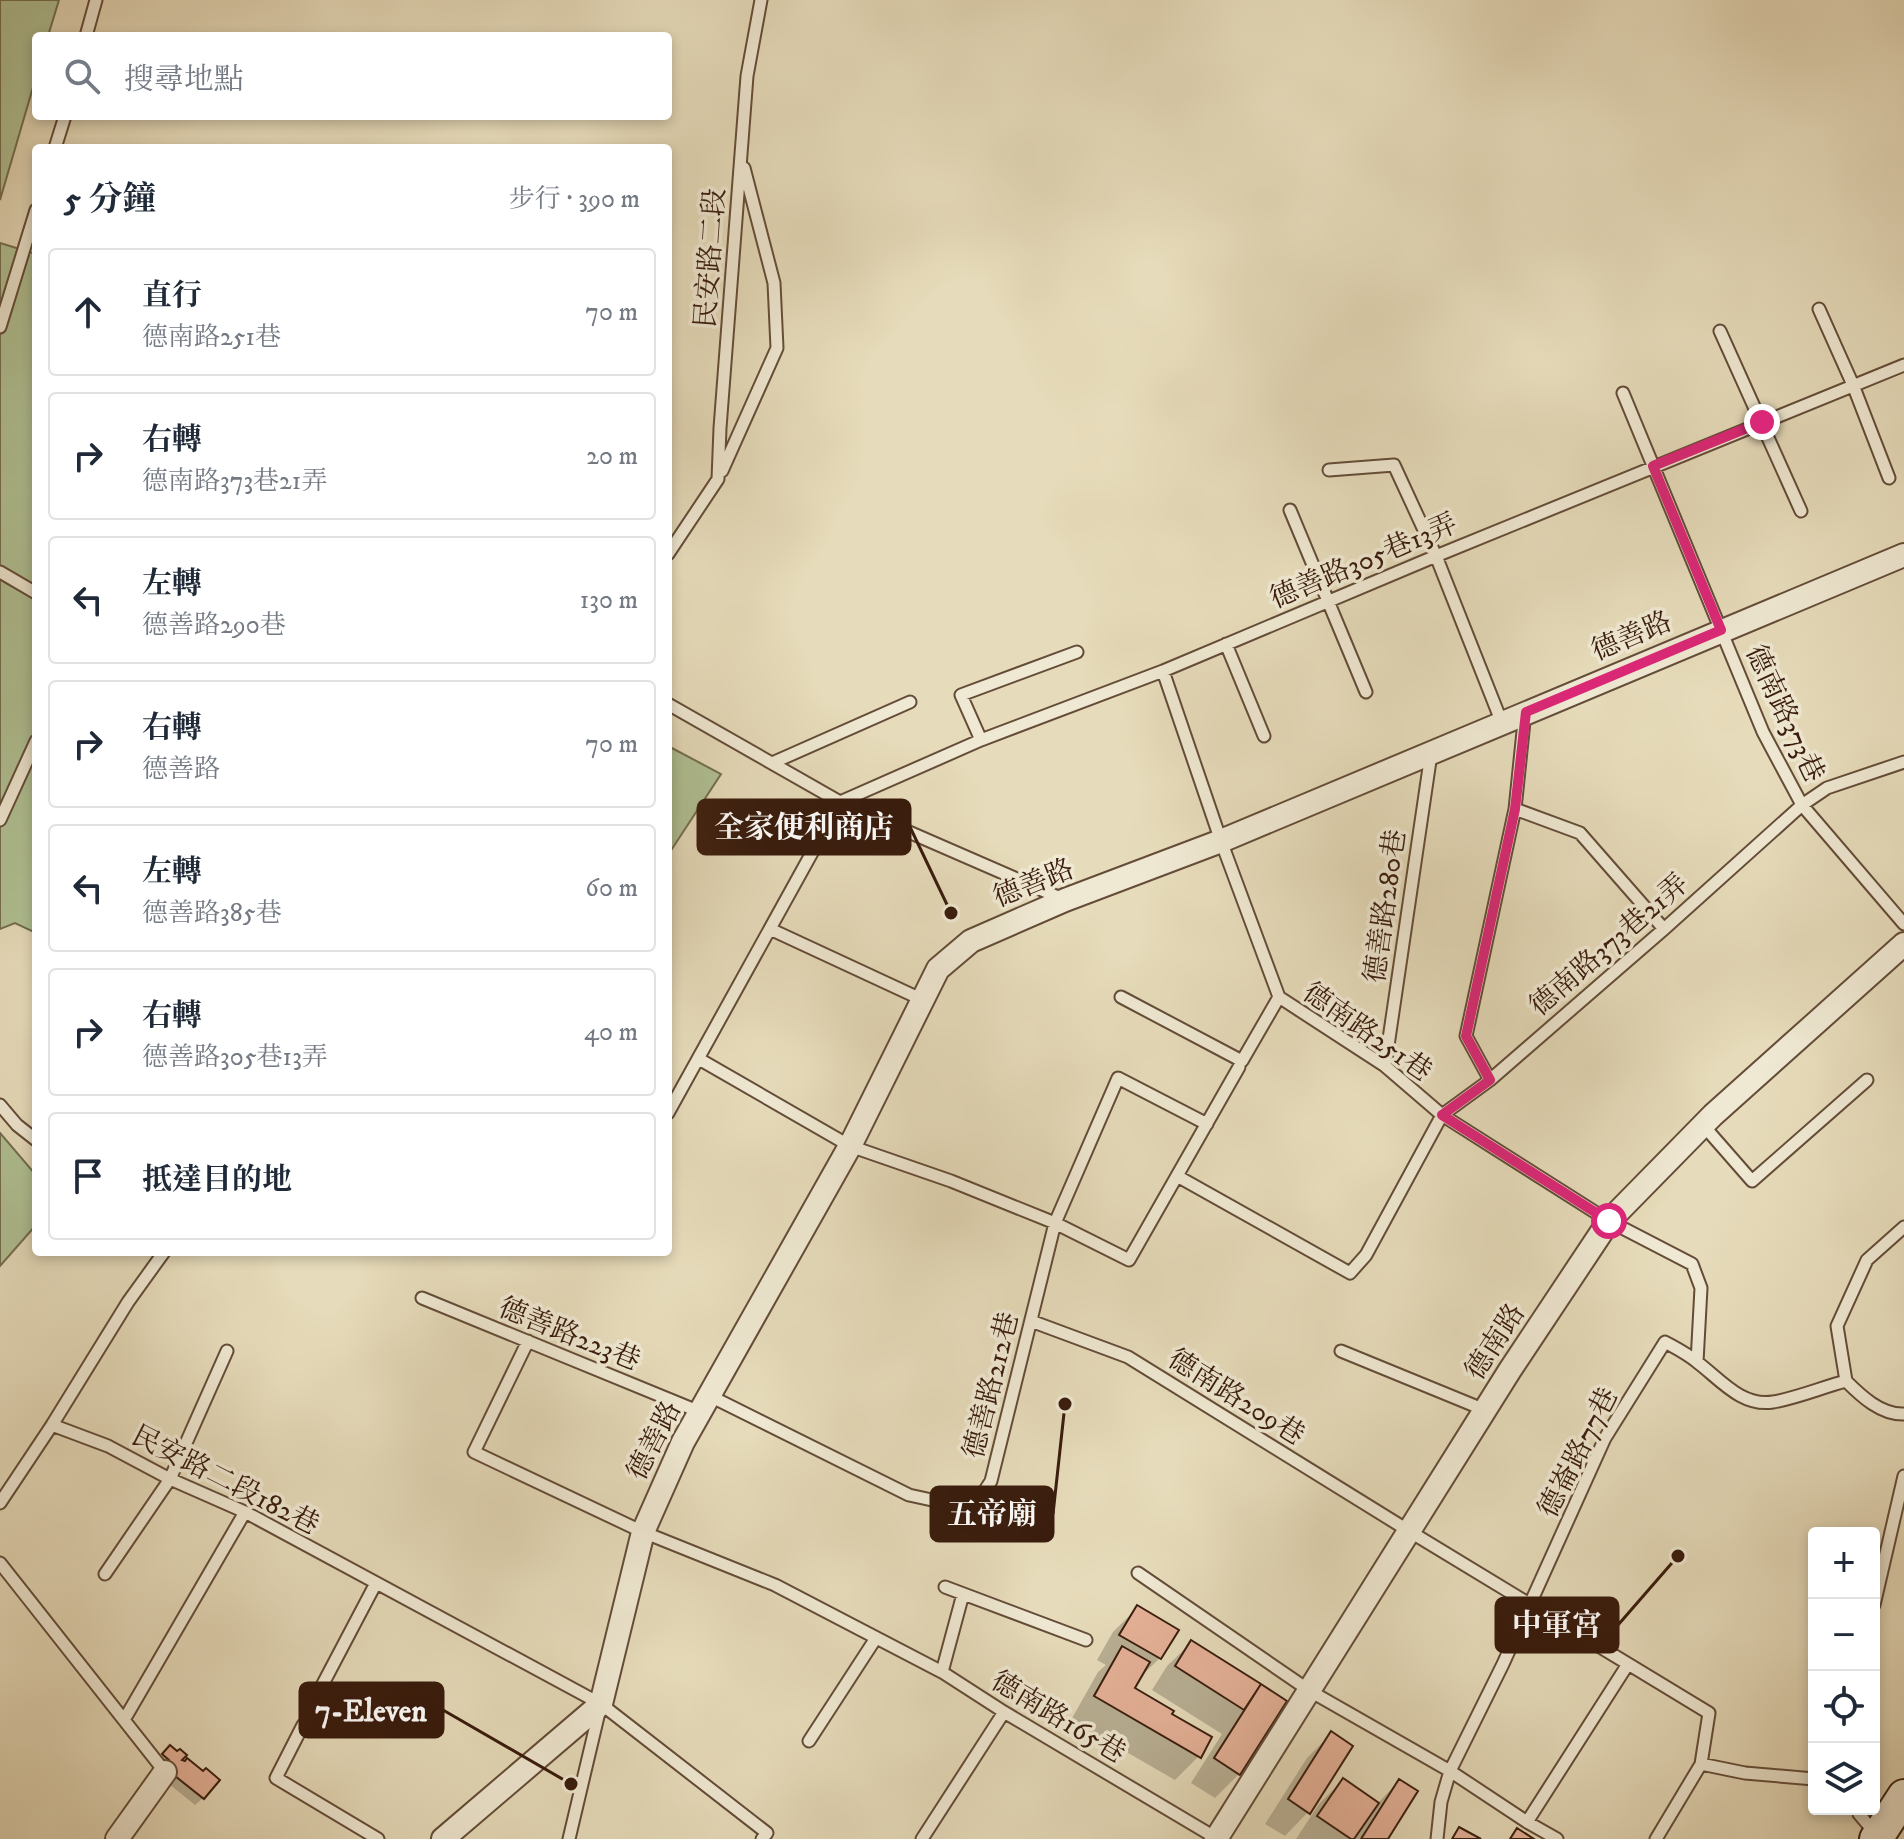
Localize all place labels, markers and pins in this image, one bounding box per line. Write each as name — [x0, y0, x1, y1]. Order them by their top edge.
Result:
callout: 全家便利商店 — [698, 800, 910, 854]
callout: 五帝廟 — [931, 1487, 1053, 1541]
callout: 中軍宮 — [1496, 1598, 1618, 1652]
callout: 7-Eleven — [300, 1683, 443, 1737]

